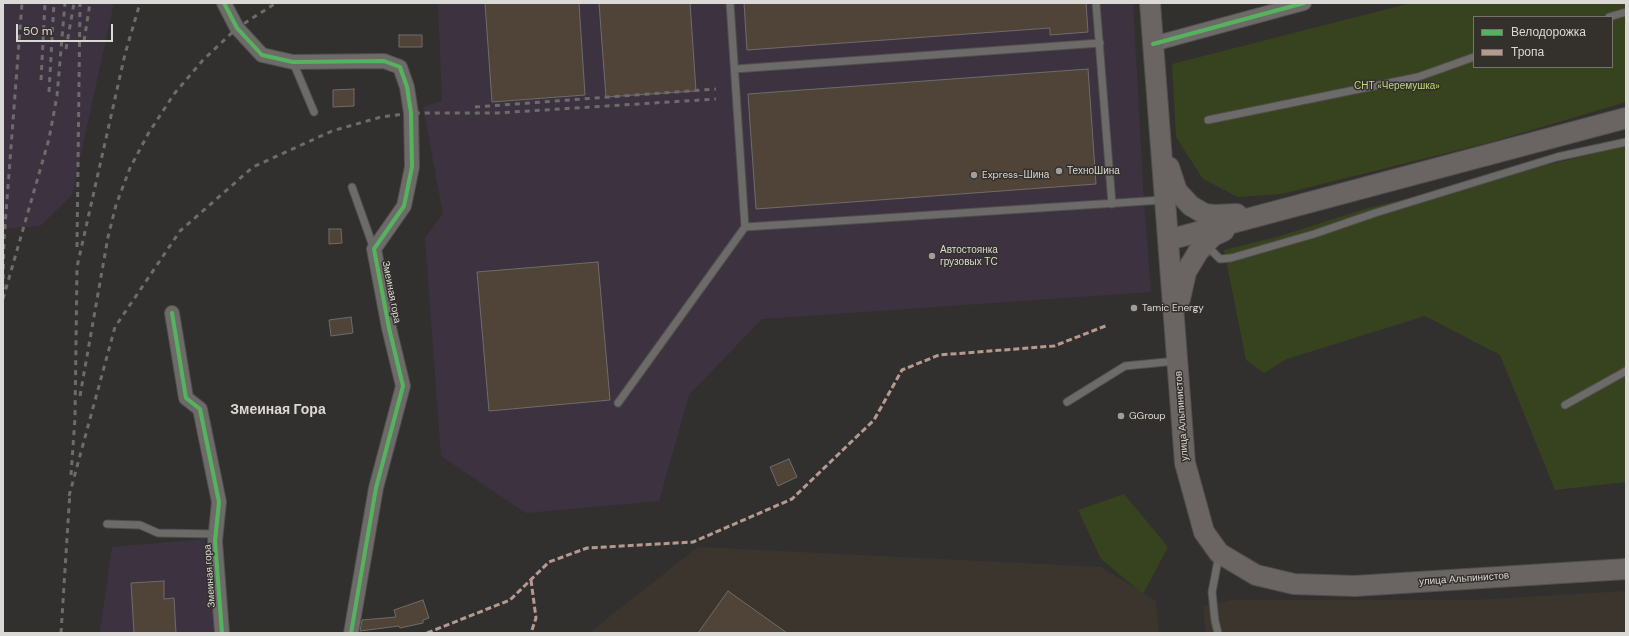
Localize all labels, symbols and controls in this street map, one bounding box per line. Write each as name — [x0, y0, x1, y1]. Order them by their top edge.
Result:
scale bar — [18, 16, 115, 42]
legend — [1473, 16, 1613, 68]
text: 50 m — [23, 23, 52, 39]
text: Велодорожка — [1511, 24, 1586, 40]
text: Тропа — [1511, 44, 1544, 60]
park label: СНТ «Черемушка» — [1354, 80, 1440, 92]
place label: ТехноШина — [1067, 165, 1120, 177]
marker: ТехноШина — [1054, 166, 1064, 176]
place label: Express-Шина — [982, 169, 1049, 181]
marker: Express-Шина — [969, 170, 979, 180]
place label: Автостоянка грузовых ТС — [940, 244, 998, 268]
marker: Автостоянка грузовых ТС — [927, 251, 937, 261]
street label: Змеиная гора — [379, 260, 403, 324]
place label: Tamic Energy — [1142, 302, 1204, 314]
marker: Tamic Energy — [1129, 303, 1139, 313]
street label: улица Альпинистов — [1173, 371, 1191, 461]
district label: Змеиная Гора — [230, 402, 326, 418]
place label: GGroup — [1129, 410, 1166, 422]
marker: GGroup — [1116, 411, 1126, 421]
street label: Змеиная гора — [202, 544, 218, 608]
street label: улица Альпинистов — [1419, 570, 1509, 588]

